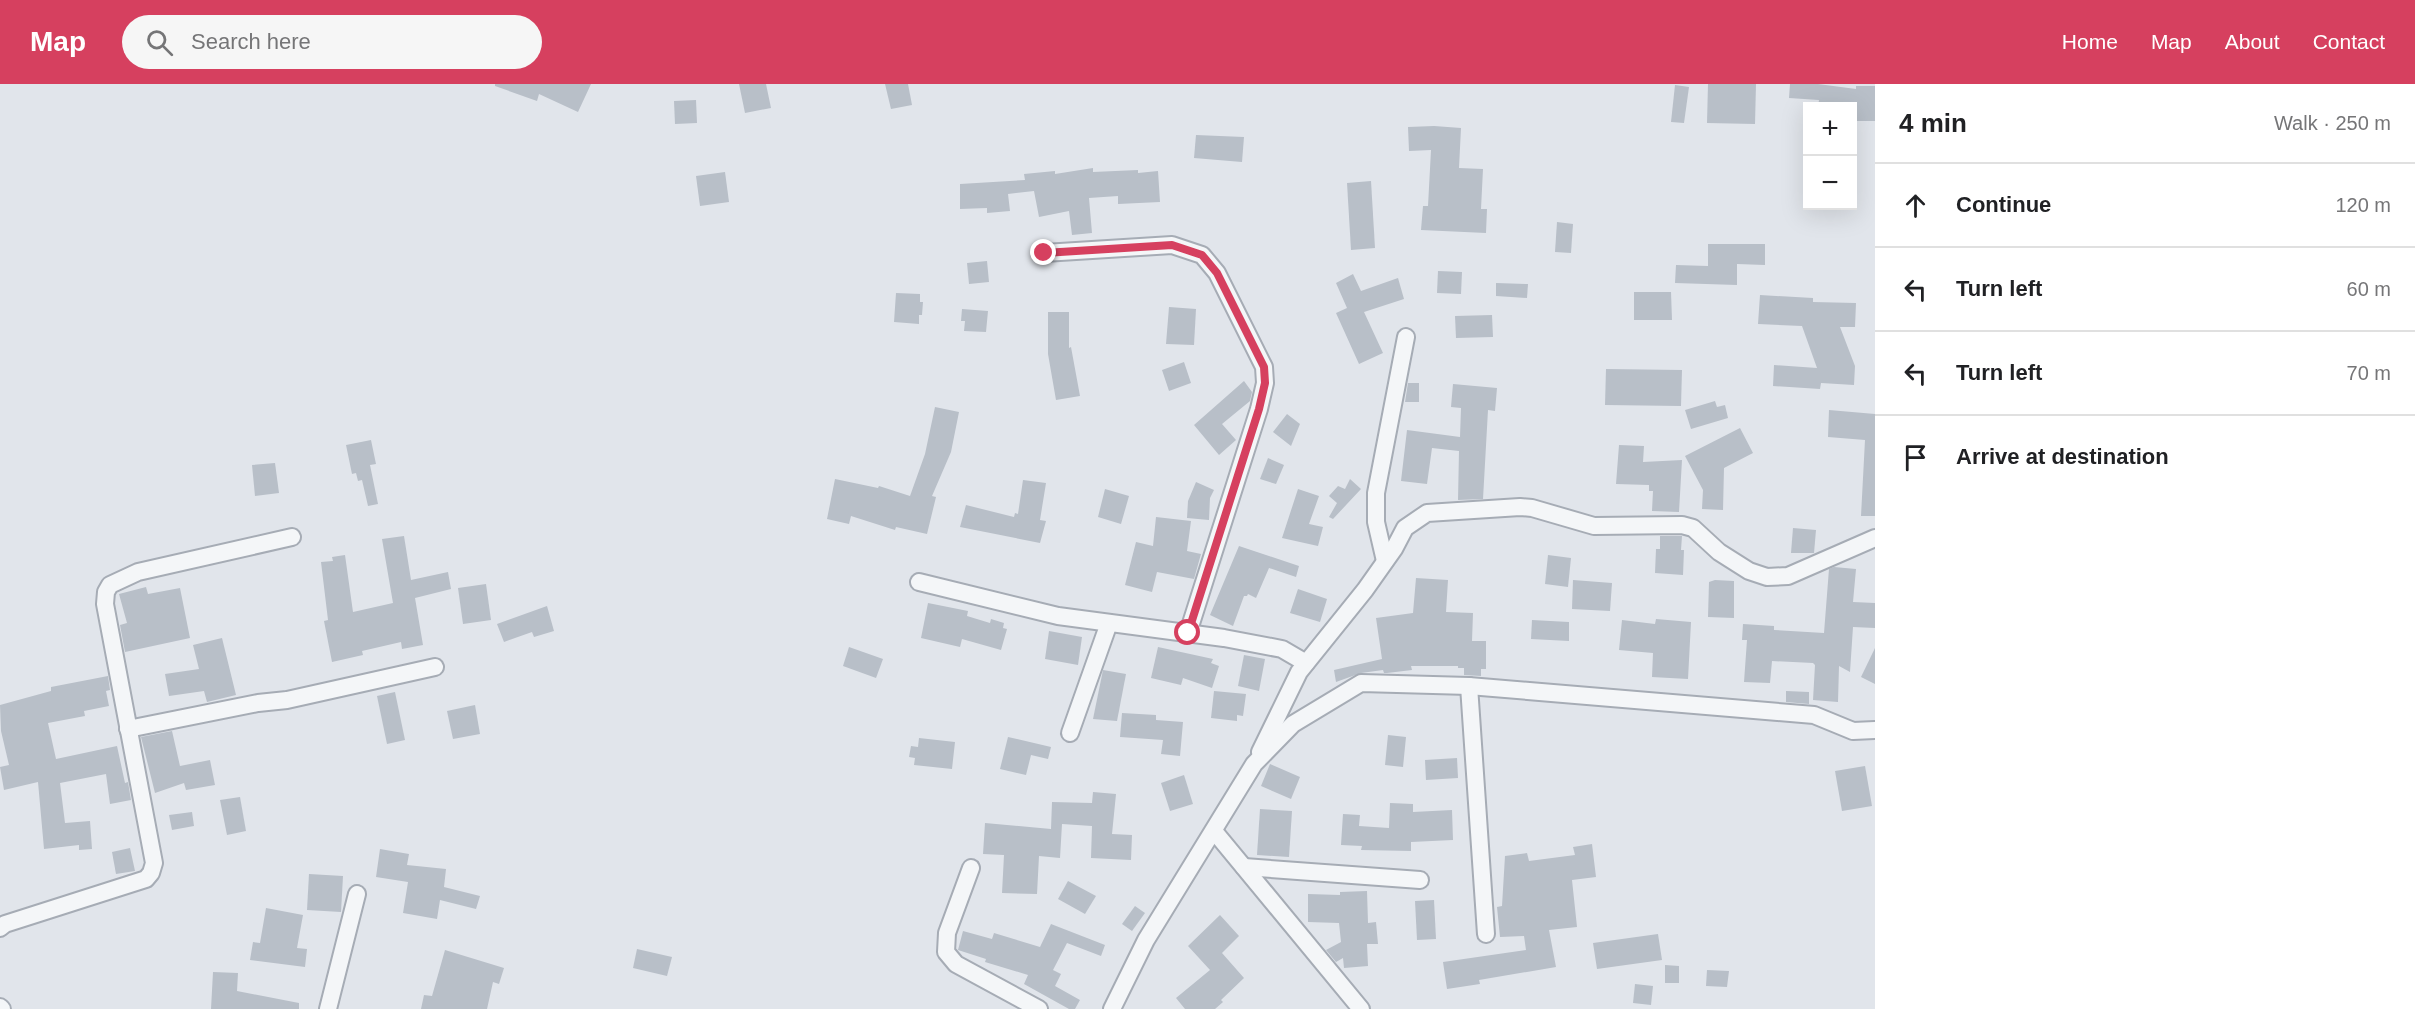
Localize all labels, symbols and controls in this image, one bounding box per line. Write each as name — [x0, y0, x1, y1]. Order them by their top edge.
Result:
search box — [122, 15, 542, 69]
text: Map — [30, 26, 86, 57]
icon: search — [143, 26, 176, 59]
text: Search here — [191, 29, 311, 54]
text: Home — [2062, 30, 2118, 53]
text: Map — [2151, 30, 2192, 53]
text: About — [2225, 30, 2280, 53]
text: Contact — [2313, 30, 2385, 53]
map controls — [1803, 102, 1857, 210]
button: + — [1803, 102, 1857, 156]
text: 4 min — [1899, 108, 1967, 138]
text: Walk · 250 m — [2274, 112, 2391, 134]
button: − — [1803, 156, 1857, 210]
icon: ahead — [1899, 189, 1932, 222]
text: Continue — [1956, 192, 2051, 217]
text: 120 m — [2335, 194, 2391, 216]
route end — [1030, 239, 1056, 265]
icon: left — [1899, 273, 1932, 306]
text: Turn left — [1956, 276, 2042, 301]
text: 60 m — [2347, 278, 2391, 300]
icon: left — [1899, 357, 1932, 390]
text: Turn left — [1956, 360, 2042, 385]
text: 70 m — [2347, 362, 2391, 384]
icon: arrive — [1899, 441, 1932, 474]
text: Arrive at destination — [1956, 444, 2169, 469]
route start — [1174, 619, 1200, 645]

